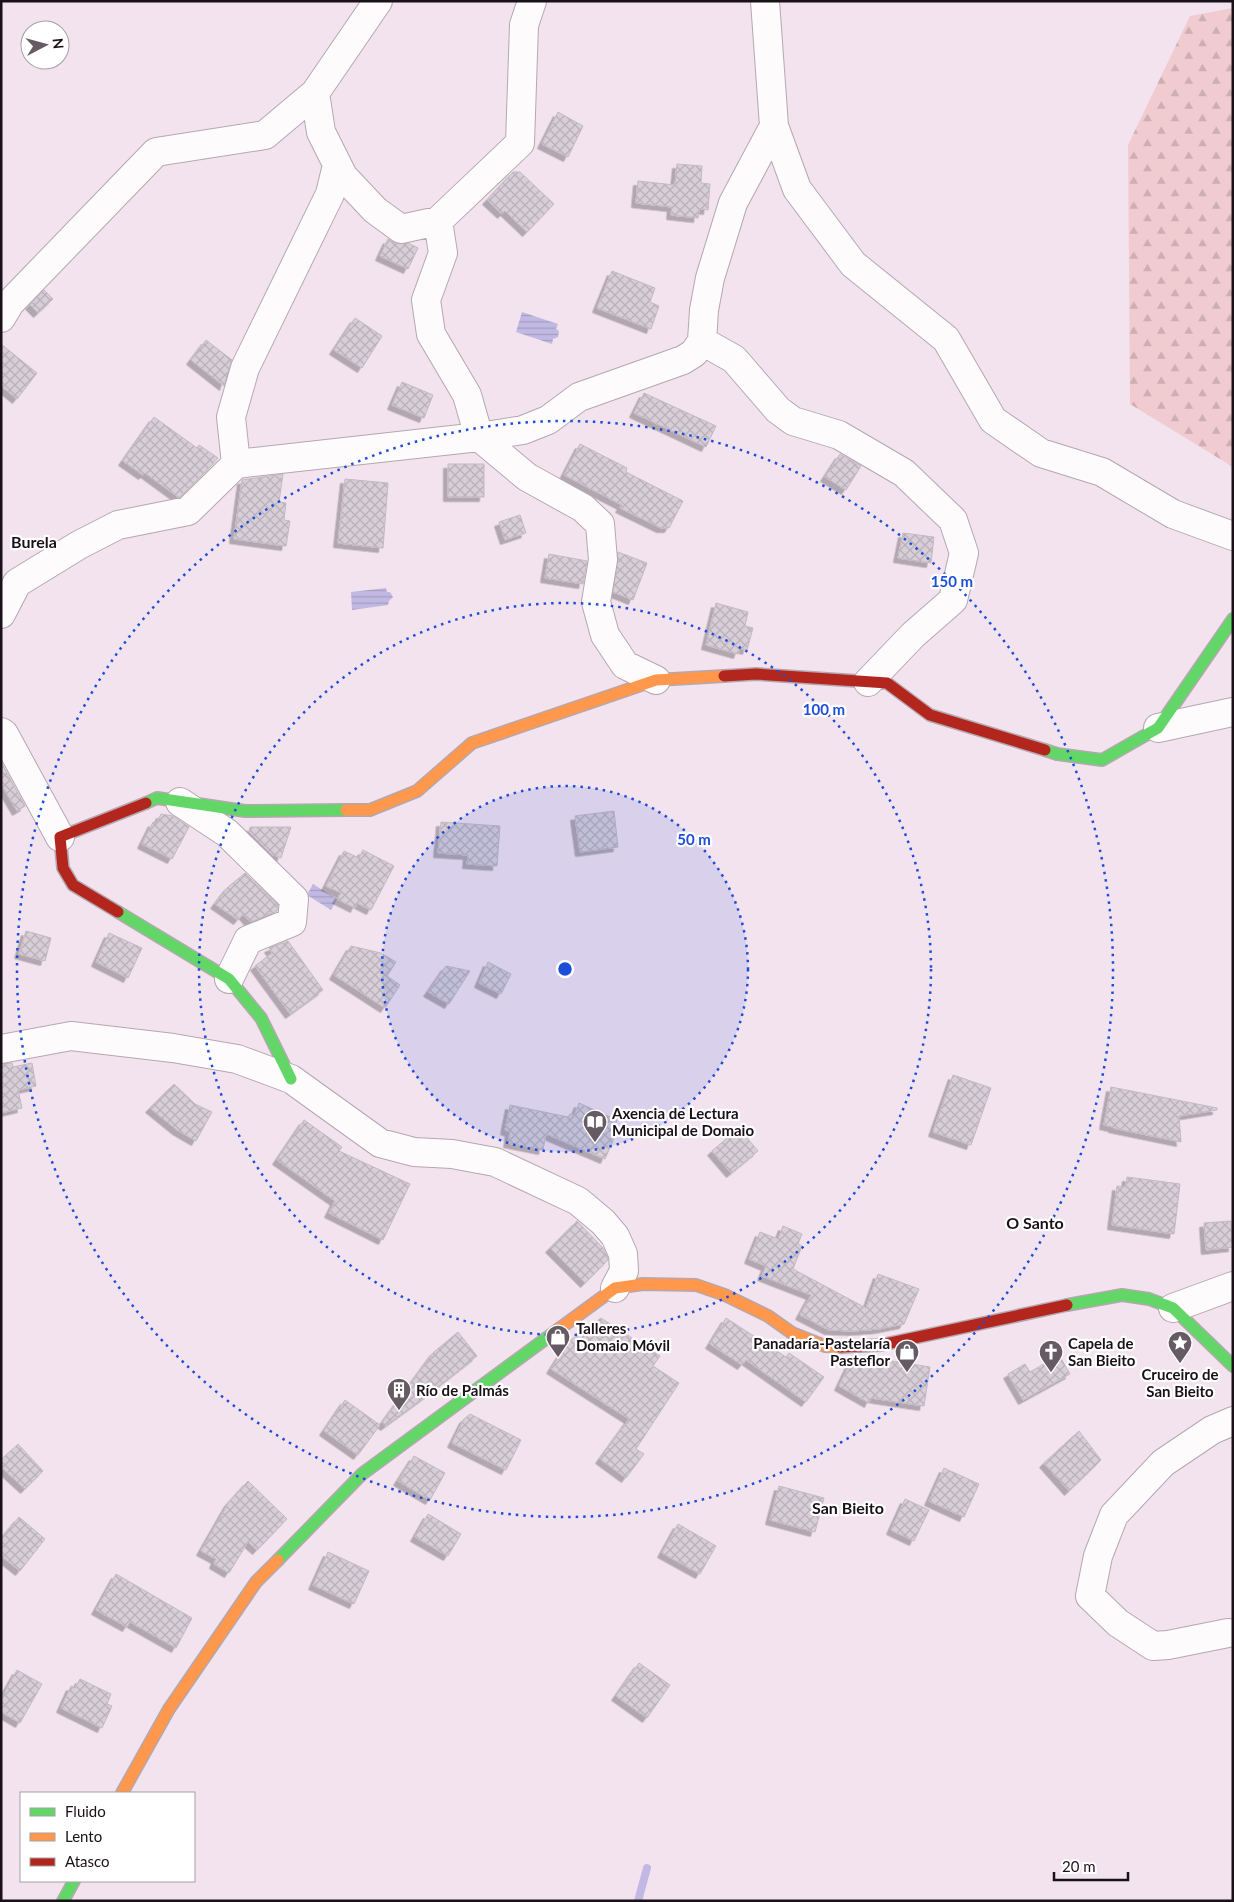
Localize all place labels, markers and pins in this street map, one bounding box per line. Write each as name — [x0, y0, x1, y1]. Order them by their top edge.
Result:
centre of rings — [556, 960, 574, 978]
place label: Axencia de Lectura Municipal de Domaio — [611, 1104, 754, 1139]
library icon: Axencia de Lectura Municipal de Domaio — [582, 1109, 608, 1143]
place label: Talleres Domaio Móvil — [576, 1319, 670, 1354]
shop icon: Talleres Domaio Móvil — [545, 1324, 571, 1358]
place icon: Cruceiro de San Bieito — [1167, 1330, 1193, 1364]
place label: Panadaría-Pastelaría Pasteflor — [753, 1334, 890, 1369]
place label: Capela de San Bieito — [1068, 1334, 1136, 1369]
shop icon: Panadaría-Pastelaría Pasteflor — [894, 1339, 920, 1373]
church icon: Capela de San Bieito — [1038, 1339, 1064, 1373]
place label: Cruceiro de San Bieito — [1141, 1365, 1219, 1400]
building icon: Río de Palmás — [386, 1377, 412, 1411]
place label: Río de Palmás — [416, 1381, 509, 1399]

